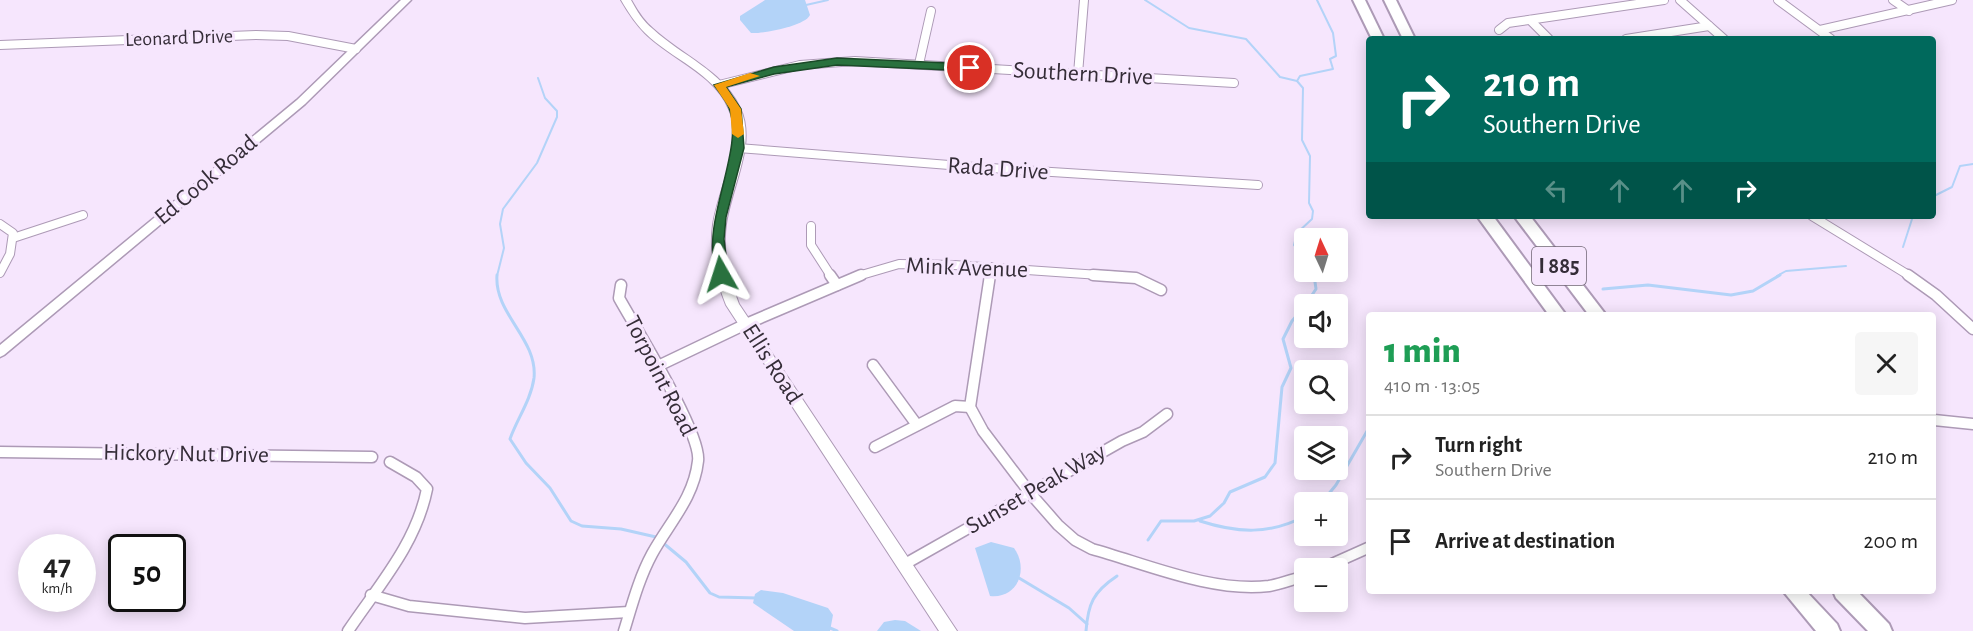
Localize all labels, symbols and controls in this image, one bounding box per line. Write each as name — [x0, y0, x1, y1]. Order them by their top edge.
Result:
street label: Leonard Drive — [125, 26, 233, 50]
pin — [944, 42, 995, 93]
icon: arrive — [953, 51, 986, 84]
street label: Southern Drive — [1012, 58, 1154, 90]
icon: right — [1384, 60, 1462, 138]
text: 210 m — [1483, 62, 1580, 104]
text: Southern Drive — [1483, 111, 1641, 138]
street label: Ed Cook Road — [150, 130, 262, 230]
street label: Rada Drive — [947, 153, 1049, 185]
icon: left — [1540, 174, 1573, 207]
icon: ahead — [1603, 174, 1636, 207]
icon: ahead — [1666, 174, 1699, 207]
icon: right — [1729, 174, 1762, 207]
north arrow — [1294, 228, 1348, 282]
map controls — [1294, 228, 1348, 612]
position arrow — [689, 242, 753, 306]
road number: I 885 — [1532, 247, 1586, 285]
street label: Mink Avenue — [906, 254, 1028, 282]
button: sound — [1294, 294, 1348, 348]
street label: Torpoint Road — [620, 312, 700, 440]
street label: Ellis Road — [737, 320, 807, 408]
button: close — [1855, 332, 1918, 395]
text: 1 min — [1384, 333, 1461, 369]
button: search — [1294, 360, 1348, 414]
text: 410 m · 13:05 — [1384, 376, 1480, 396]
button: layers — [1294, 426, 1348, 480]
text: Turn right — [1435, 434, 1522, 456]
street label: Sunset Peak Way — [962, 439, 1110, 539]
street label: Hickory Nut Drive — [103, 441, 269, 467]
icon: right — [1384, 441, 1417, 474]
text: 210 m — [1868, 446, 1918, 468]
text: Southern Drive — [1435, 460, 1552, 480]
button: + — [1294, 492, 1348, 546]
icon: arrive — [1384, 525, 1417, 558]
text: Arrive at destination — [1435, 530, 1615, 552]
text: 200 m — [1864, 530, 1918, 552]
speed limit sign: 50 — [108, 534, 186, 612]
text: 47 — [43, 551, 71, 581]
button: − — [1294, 558, 1348, 612]
text: km/h — [42, 581, 72, 596]

